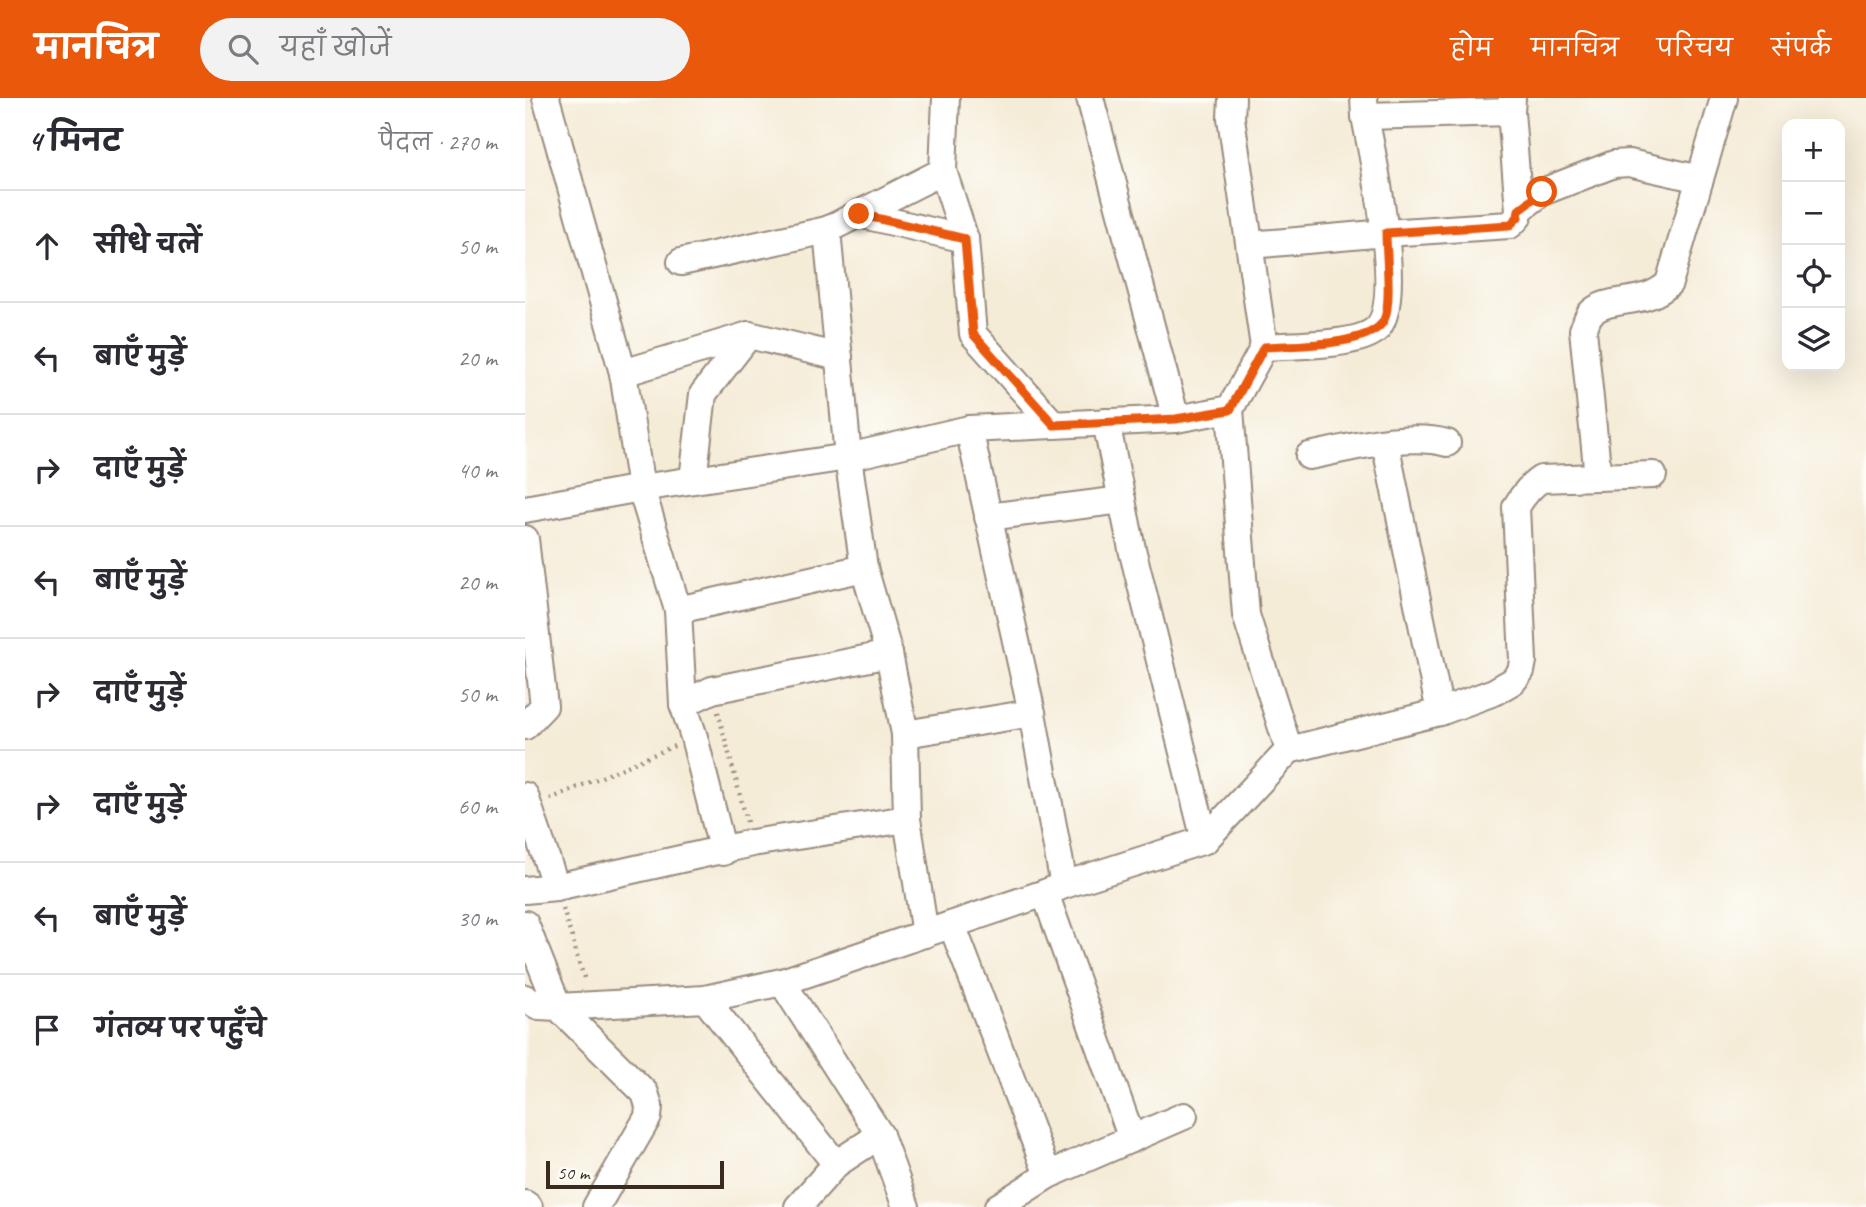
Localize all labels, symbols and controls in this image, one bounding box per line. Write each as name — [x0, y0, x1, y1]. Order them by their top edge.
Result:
search box — [200, 18, 690, 81]
text: मानचित्र — [35, 26, 158, 68]
icon: search — [224, 30, 262, 68]
text: यहाँ खोजें — [280, 31, 391, 64]
text: होम — [1450, 33, 1493, 63]
text: मानचित्र — [1531, 33, 1619, 63]
text: परिचय — [1657, 33, 1733, 63]
text: संपर्क — [1771, 33, 1831, 63]
map controls — [1782, 119, 1845, 371]
button: + — [1782, 119, 1845, 182]
text: 4 मिनट — [28, 122, 122, 160]
text: पैदल · 270 m — [379, 128, 497, 157]
route start — [1526, 176, 1557, 207]
button: − — [1782, 182, 1845, 245]
route end — [843, 198, 874, 229]
icon: ahead — [28, 227, 66, 265]
text: सीधे चलें — [95, 228, 201, 261]
text: 50 m — [458, 232, 497, 261]
button: locate — [1782, 245, 1845, 308]
button: layers — [1782, 308, 1845, 371]
icon: left — [28, 339, 66, 377]
text: बाएँ मुड़ें — [95, 340, 186, 373]
text: 20 m — [458, 344, 497, 373]
icon: right — [28, 451, 66, 489]
text: दाएँ मुड़ें — [95, 452, 185, 485]
text: 40 m — [458, 456, 497, 485]
icon: left — [28, 563, 66, 601]
text: बाएँ मुड़ें — [95, 564, 186, 597]
text: 20 m — [458, 568, 497, 597]
icon: right — [28, 675, 66, 713]
text: दाएँ मुड़ें — [95, 676, 185, 709]
text: 50 m — [458, 680, 497, 709]
icon: right — [28, 787, 66, 825]
text: दाएँ मुड़ें — [95, 788, 185, 821]
text: 60 m — [458, 792, 497, 821]
icon: left — [28, 899, 66, 937]
text: बाएँ मुड़ें — [95, 900, 186, 933]
text: 30 m — [458, 904, 497, 933]
icon: arrive — [28, 1011, 66, 1049]
text: गंतव्य पर पहुँचे — [95, 1012, 266, 1045]
scale bar — [546, 1158, 725, 1190]
text: 50 m — [557, 1161, 589, 1185]

